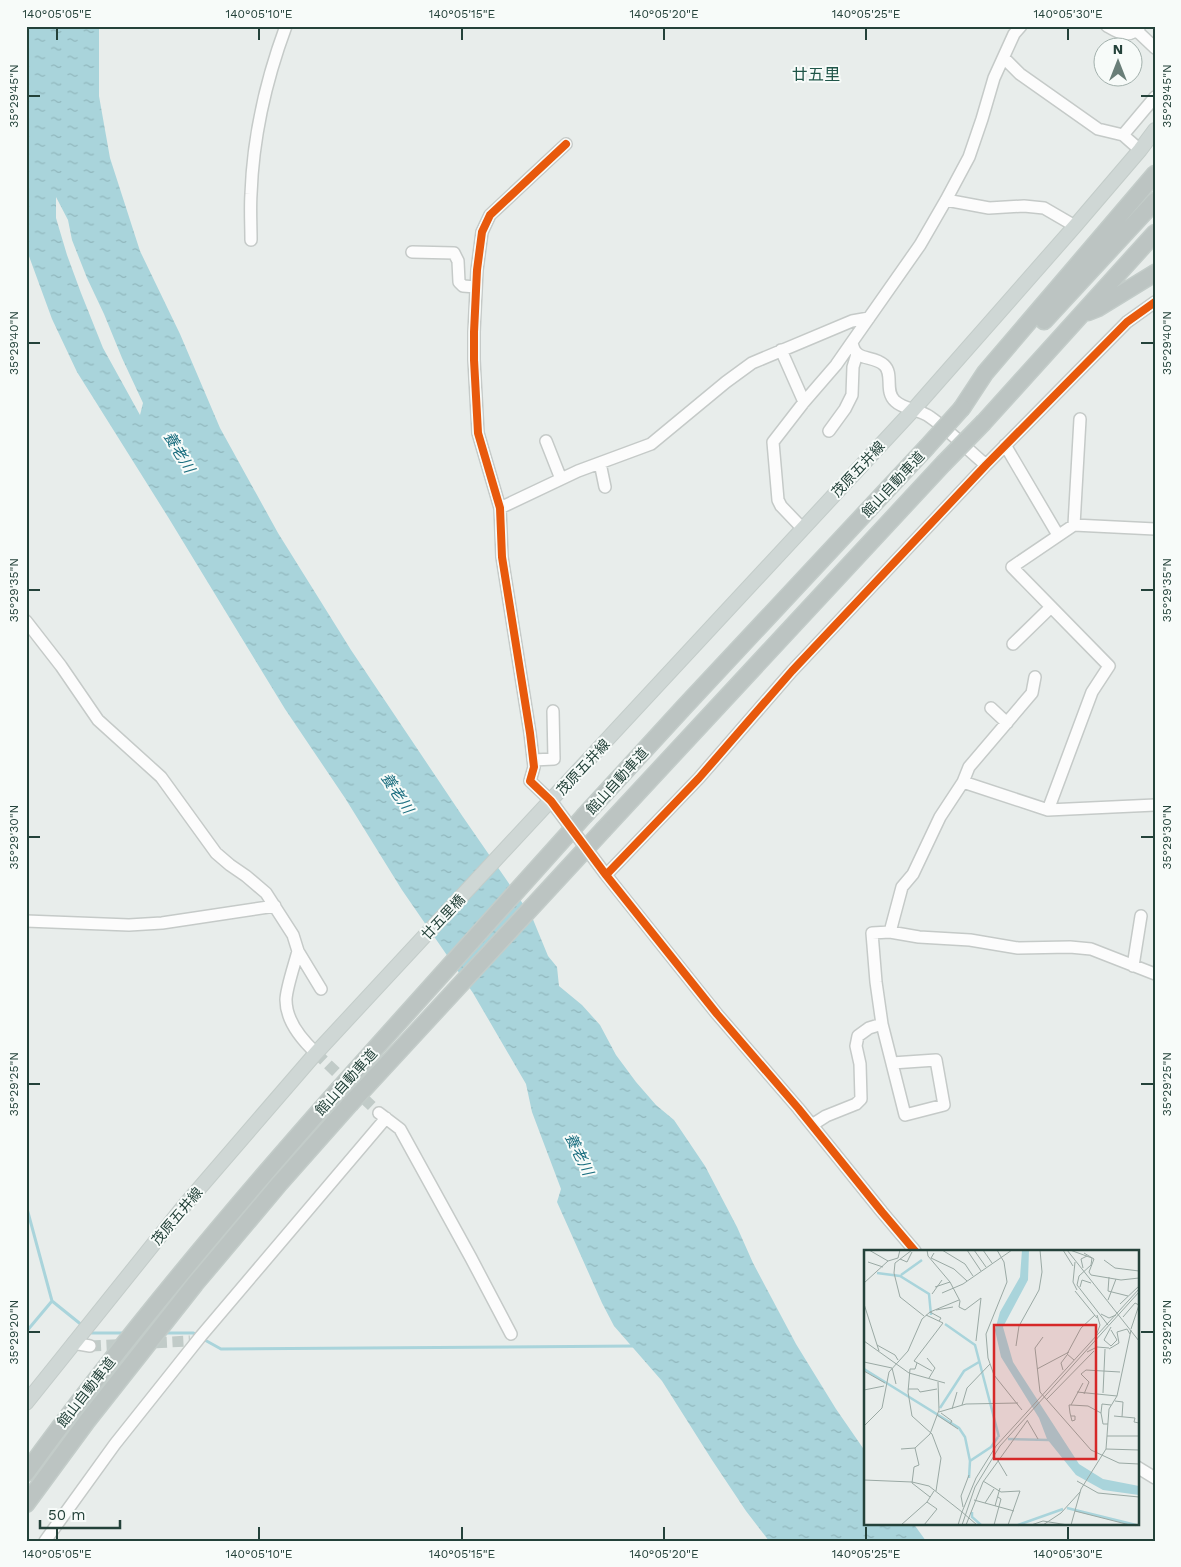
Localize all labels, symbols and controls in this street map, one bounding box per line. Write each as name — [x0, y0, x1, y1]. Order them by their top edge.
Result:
text: 140°05'05"E — [22, 7, 92, 21]
text: 140°05'10"E — [226, 7, 293, 21]
text: 140°05'15"E — [429, 7, 496, 21]
text: 140°05'20"E — [629, 7, 699, 21]
text: 140°05'25"E — [832, 7, 901, 21]
text: 140°05'30"E — [1033, 7, 1103, 21]
north arrow — [1094, 38, 1144, 88]
text: N — [1113, 41, 1123, 57]
text: 35°29'45"N — [7, 64, 21, 128]
text: 35°29'45"N — [1160, 64, 1174, 128]
district label: 廿五里 — [792, 65, 840, 84]
text: 35°29'40"N — [7, 311, 21, 375]
text: 35°29'40"N — [1160, 311, 1174, 375]
water label: 養老川 — [160, 428, 199, 478]
street label: 茂原五井線 — [828, 438, 888, 500]
street label: 館山自動車道 — [859, 448, 927, 520]
text: 35°29'35"N — [7, 558, 21, 622]
text: 35°29'35"N — [1160, 558, 1174, 622]
street label: 茂原五井線 — [553, 736, 613, 798]
street label: 館山自動車道 — [583, 744, 651, 818]
water label: 養老川 — [377, 769, 418, 818]
text: 35°29'30"N — [7, 805, 21, 869]
text: 35°29'30"N — [1160, 805, 1174, 869]
street label: 廿五里橋 — [418, 891, 468, 943]
street label: 館山自動車道 — [312, 1045, 380, 1119]
text: 35°29'25"N — [7, 1052, 21, 1116]
text: 35°29'25"N — [1160, 1052, 1174, 1116]
water label: 養老川 — [561, 1130, 598, 1180]
street label: 茂原五井線 — [148, 1184, 206, 1248]
inset map — [864, 1250, 1138, 1524]
text: 35°29'20"N — [7, 1300, 21, 1364]
text: 35°29'20"N — [1160, 1300, 1174, 1364]
street label: 館山自動車道 — [54, 1354, 118, 1430]
scale bar — [40, 1497, 120, 1529]
text: 50 m — [48, 1506, 85, 1524]
text: 140°05'05"E — [22, 1547, 92, 1561]
text: 140°05'10"E — [226, 1547, 293, 1561]
text: 140°05'15"E — [429, 1547, 496, 1561]
text: 140°05'20"E — [629, 1547, 699, 1561]
text: 140°05'25"E — [832, 1547, 901, 1561]
text: 140°05'30"E — [1033, 1547, 1103, 1561]

